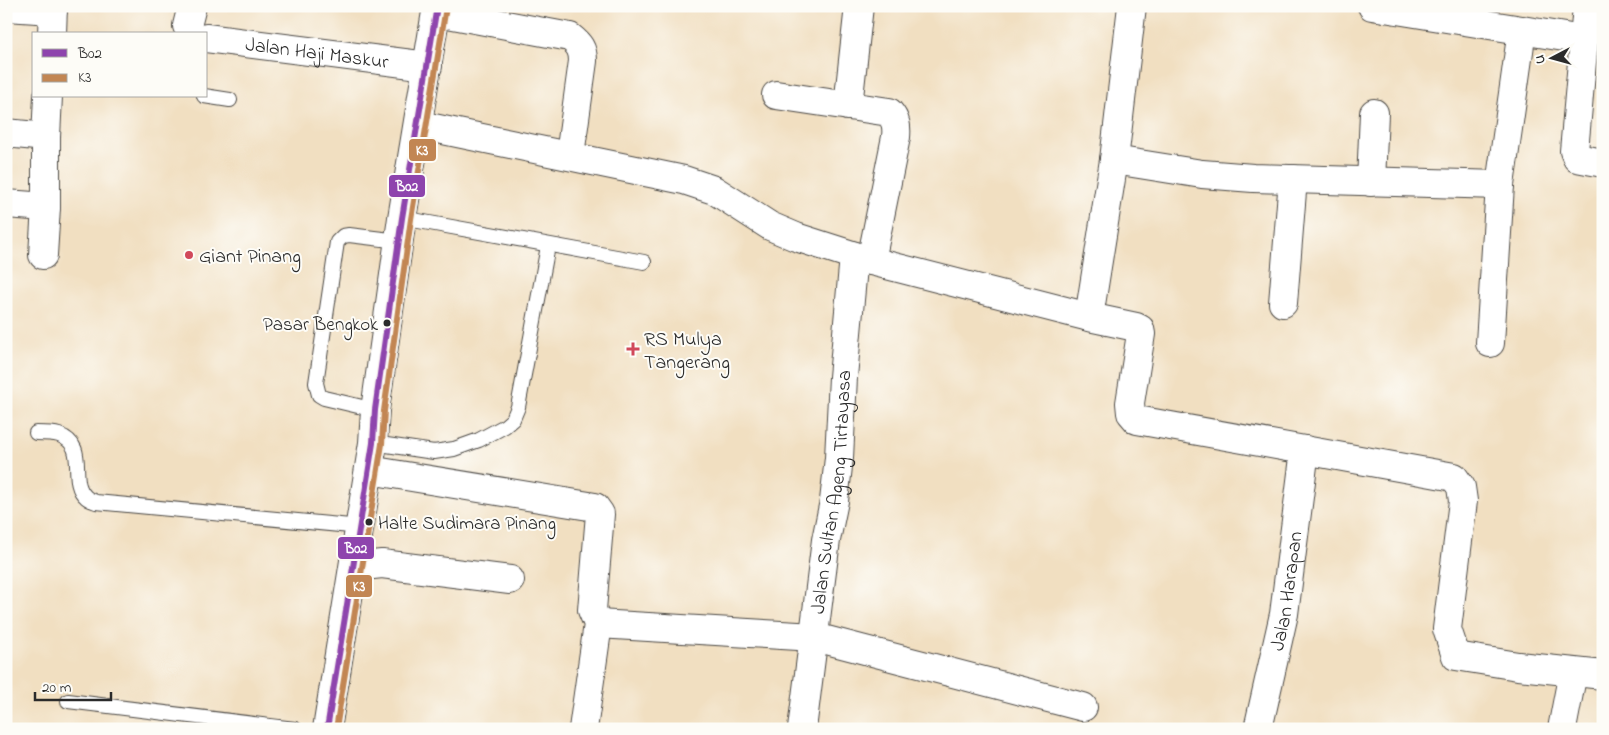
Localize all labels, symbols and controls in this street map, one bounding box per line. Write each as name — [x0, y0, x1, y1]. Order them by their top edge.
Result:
street label: Jalan Haji Maskur — [243, 31, 391, 78]
legend — [32, 32, 208, 98]
north arrow — [1526, 32, 1576, 82]
text: B02 — [77, 43, 103, 65]
text: U — [1530, 54, 1551, 65]
text: K3 — [78, 67, 91, 89]
line badge: K3 — [408, 138, 437, 162]
text: K3 — [416, 141, 429, 162]
line badge: B02 — [388, 174, 426, 198]
text: B02 — [395, 177, 418, 198]
place label: Giant Pinang — [199, 243, 301, 273]
marker: Giant Pinang — [183, 249, 195, 261]
place label: Pasar Bengkok — [263, 312, 379, 341]
marker: Pasar Bengkok — [382, 318, 392, 328]
place label: RS Mulya Tangerang — [644, 326, 730, 379]
marker: RS Mulya Tangerang — [626, 342, 640, 356]
street label: Jalan Sultan Ageng Tirtayasa — [805, 369, 861, 616]
place label: Halte Sudimara Pinang — [378, 511, 556, 540]
marker: Halte Sudimara Pinang — [364, 517, 374, 527]
street label: Jalan Harapan — [1264, 530, 1311, 654]
line badge: B02 — [337, 536, 375, 560]
text: B02 — [344, 539, 367, 560]
line badge: K3 — [345, 574, 373, 598]
text: K3 — [353, 577, 366, 598]
scale bar — [35, 670, 111, 702]
text: 20 m — [42, 677, 72, 699]

